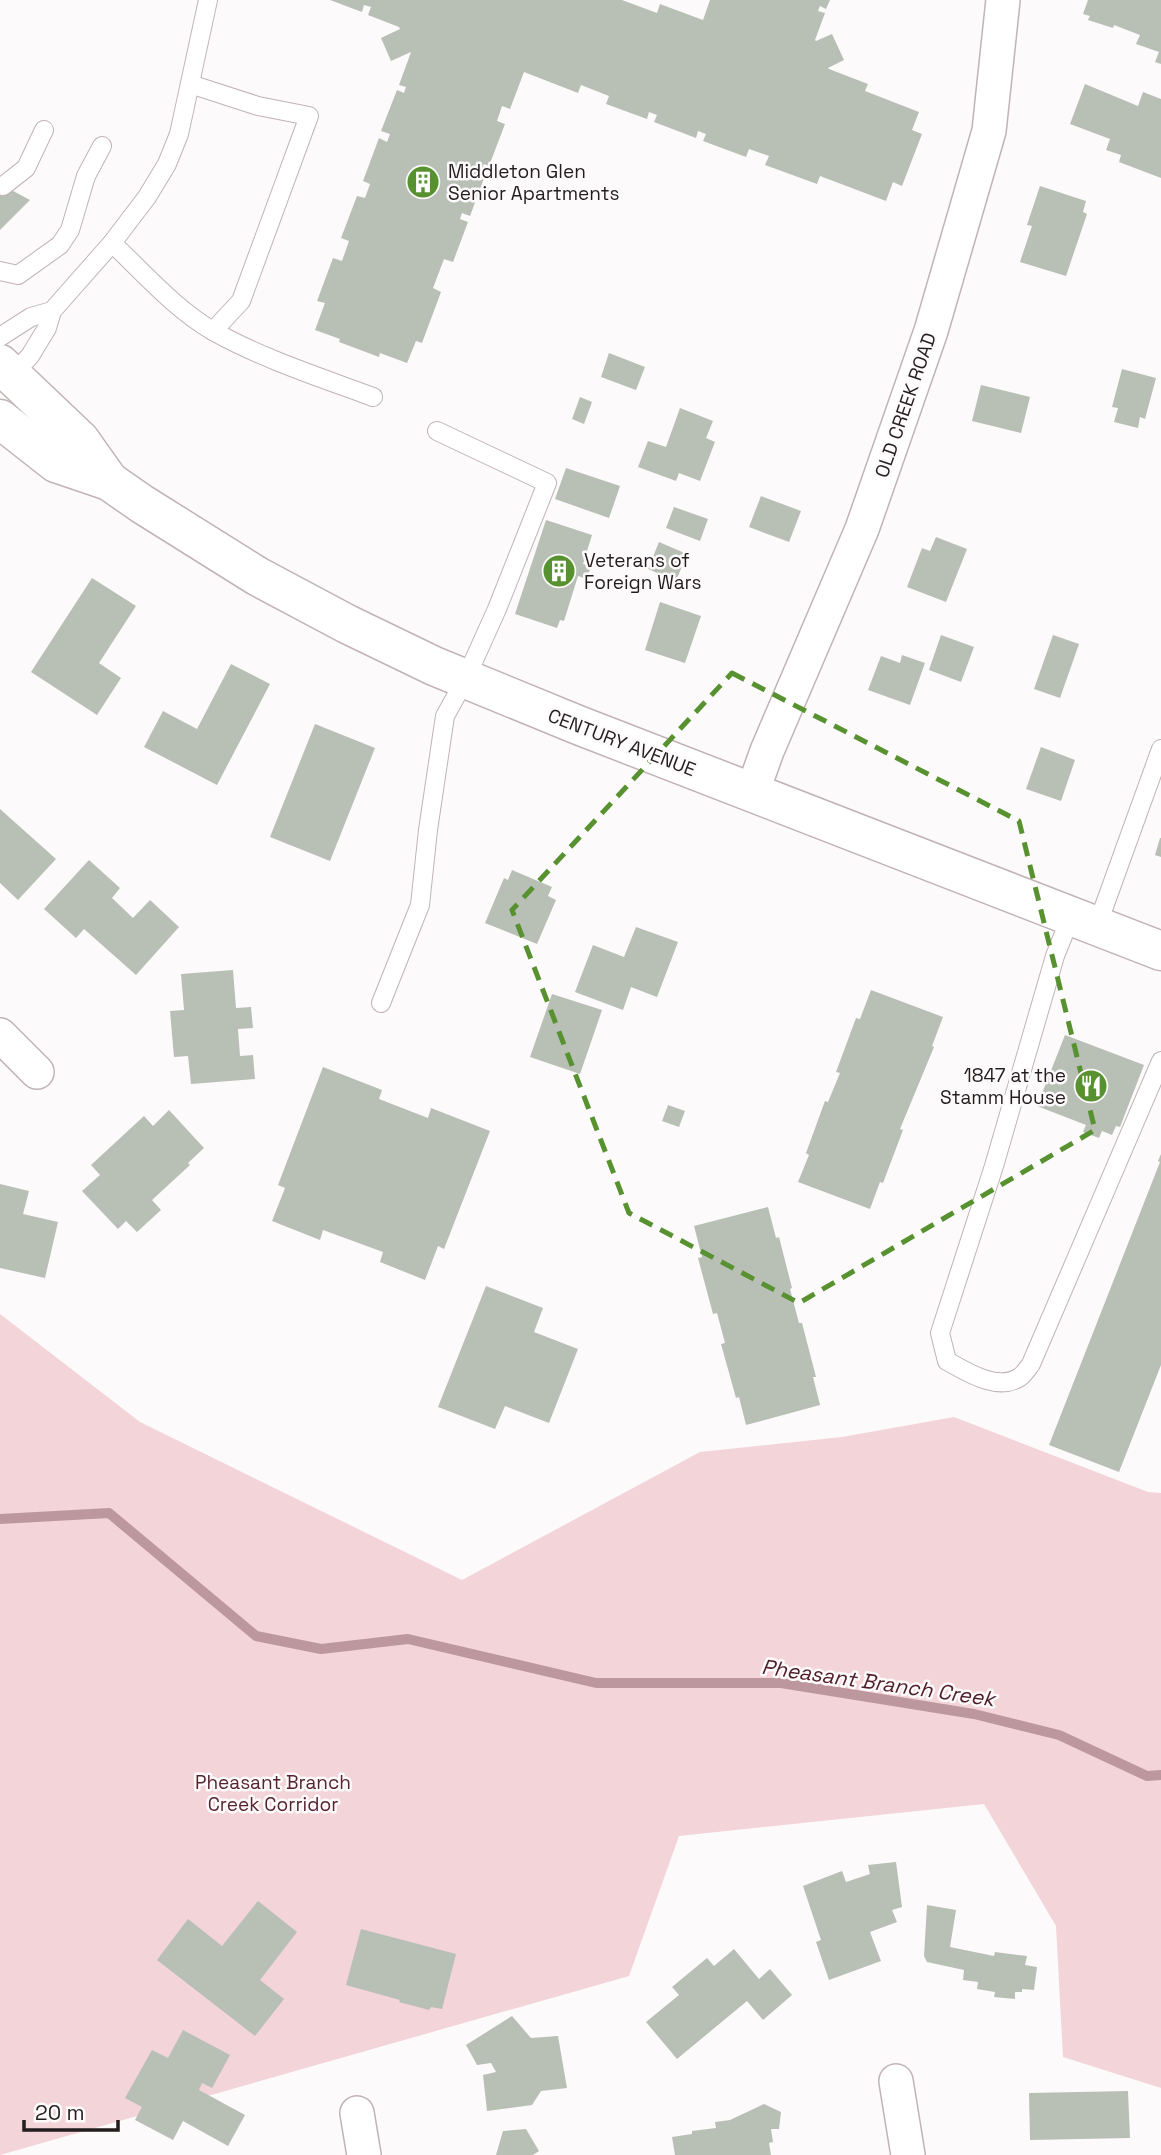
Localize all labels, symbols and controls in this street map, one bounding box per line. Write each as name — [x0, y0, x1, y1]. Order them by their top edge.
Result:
place label: Middleton Glen Senior Apartments — [448, 159, 620, 206]
building icon: Middleton Glen Senior Apartments — [404, 163, 442, 201]
street label: OLD CREEK ROAD — [869, 329, 942, 481]
place label: Veterans of Foreign Wars — [584, 548, 702, 595]
building icon: Veterans of Foreign Wars — [540, 552, 578, 590]
street label: CENTURY AVENUE — [544, 703, 699, 782]
place label: 1847 at the Stamm House — [940, 1063, 1066, 1110]
restaurant icon: 1847 at the Stamm House — [1072, 1067, 1110, 1105]
water label: Pheasant Branch Creek — [760, 1653, 999, 1713]
park label: Pheasant Branch Creek Corridor — [195, 1770, 351, 1817]
scale bar — [24, 2088, 119, 2132]
text: 20 m — [35, 2099, 85, 2126]

